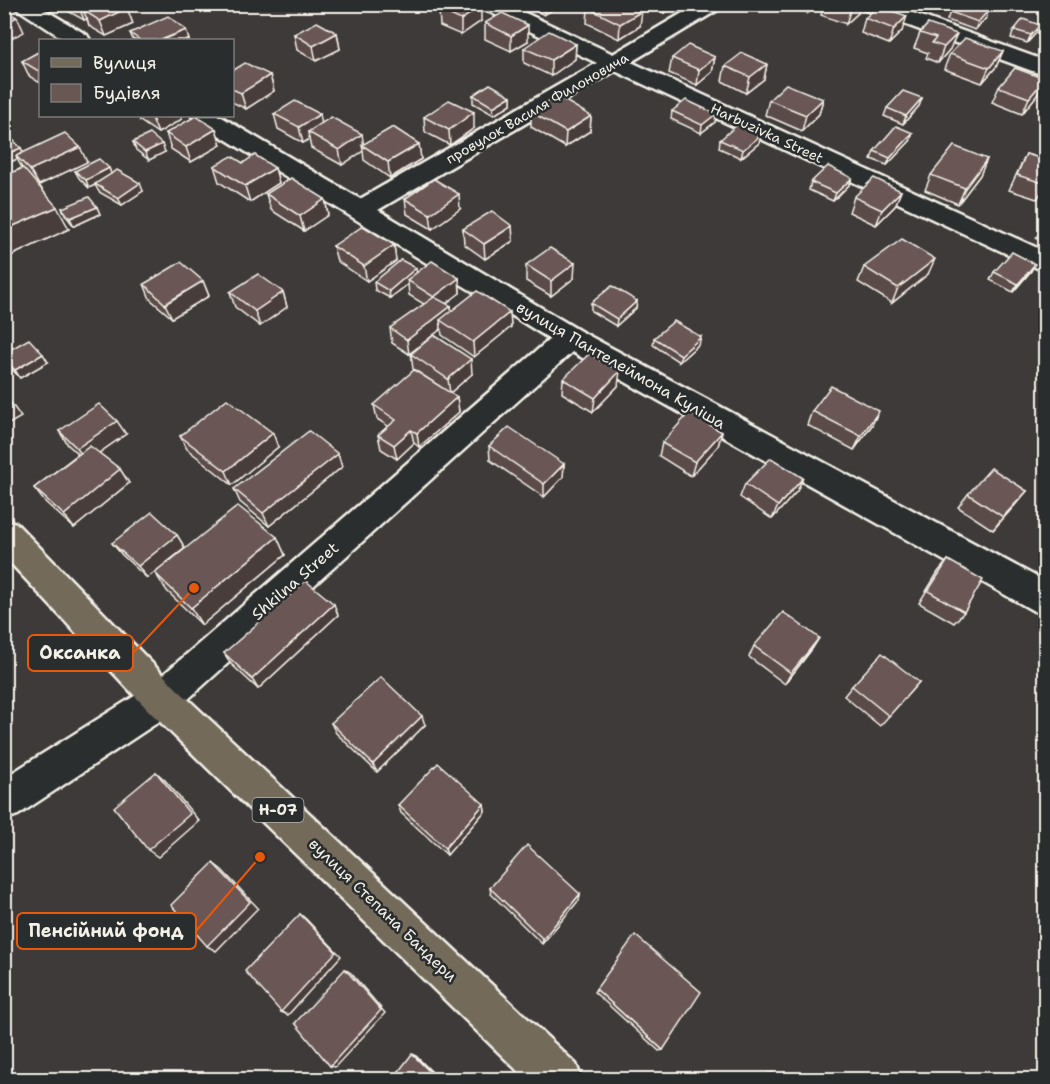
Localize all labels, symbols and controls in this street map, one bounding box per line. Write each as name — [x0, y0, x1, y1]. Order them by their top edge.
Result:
legend — [39, 39, 234, 117]
street label: провулок Василя Филоновича — [442, 48, 632, 168]
text: Вулиця — [93, 51, 157, 75]
text: Будівля — [93, 81, 161, 105]
street label: Harbuzivka Street — [708, 99, 826, 167]
street label: вулиця Пантелеймона Куліша — [513, 296, 730, 434]
street label: Shkilna Street — [247, 537, 343, 625]
callout: Оксанка — [28, 635, 133, 671]
text: Оксанка — [39, 641, 121, 665]
road number: Н-07 — [252, 798, 304, 822]
street label: вулиця Степана Бандери — [304, 834, 462, 986]
callout: Пенсійний фонд — [17, 913, 196, 949]
text: Пенсійний фонд — [29, 919, 184, 943]

